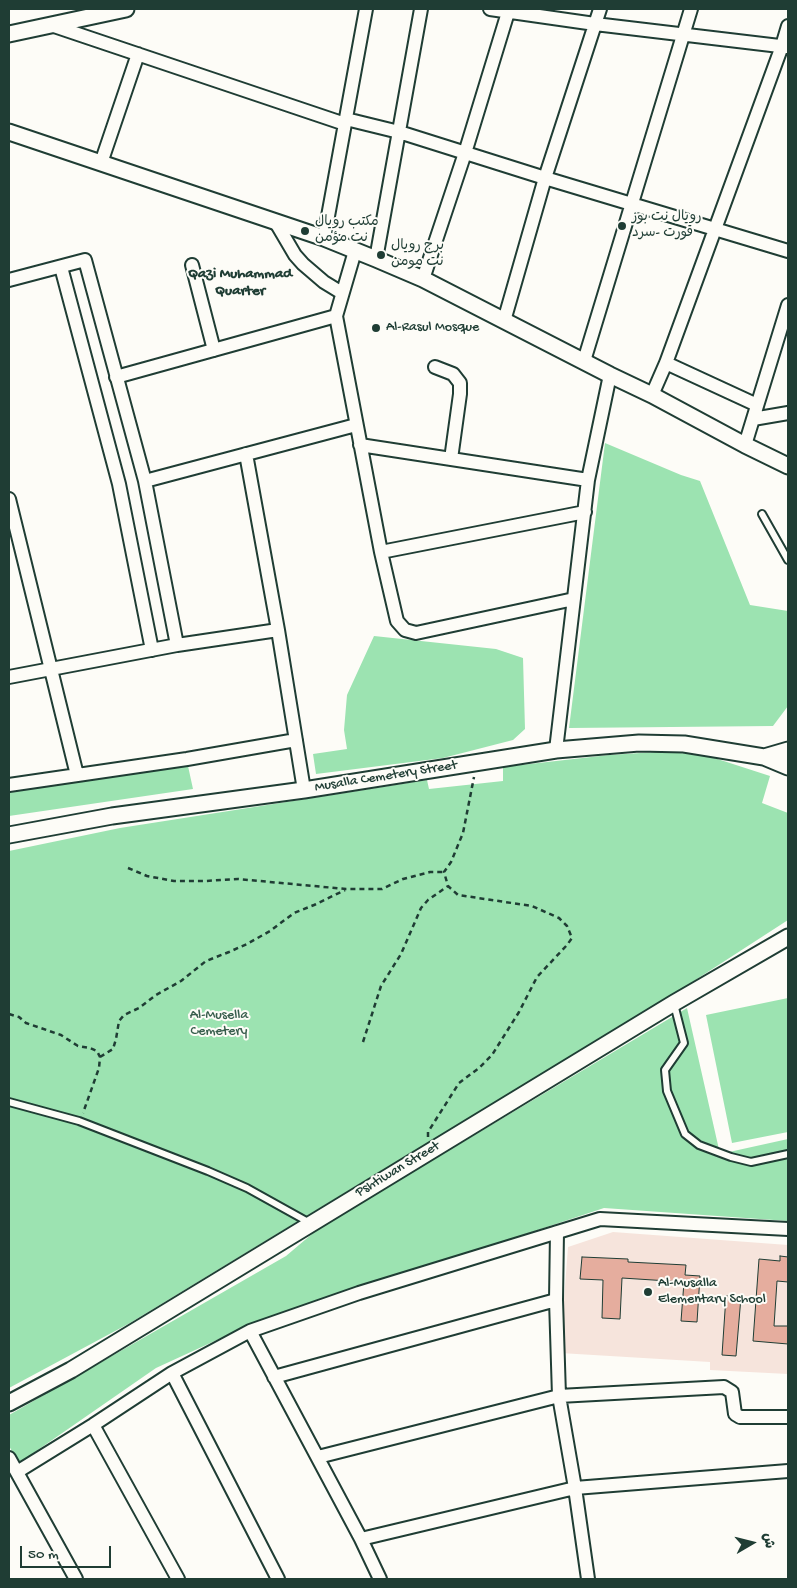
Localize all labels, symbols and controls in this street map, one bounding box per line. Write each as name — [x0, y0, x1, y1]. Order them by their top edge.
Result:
place label: رويال نت بوز قورت -سرد — [632, 210, 701, 242]
place label: مكتب رويال نت مؤمن — [315, 215, 379, 248]
marker: رويال نت بوز قورت -سرد — [616, 220, 628, 232]
marker: مكتب رويال نت مؤمن — [299, 225, 311, 237]
place label: برج رويال نت مومن — [391, 239, 444, 272]
marker: برج رويال نت مومن — [375, 249, 387, 261]
district label: Qazi Muhammad Quarter — [188, 266, 292, 301]
place label: Al-Rasul Mosque — [386, 320, 479, 336]
marker: Al-Rasul Mosque — [370, 322, 382, 334]
street label: Musalla Cemetery Street — [314, 757, 458, 797]
park label: Al-Musella Cemetery — [190, 1008, 248, 1040]
street label: Pshtiwan Street — [353, 1138, 443, 1202]
place label: Al-Musalla Elementary School — [658, 1276, 766, 1308]
marker: Al-Musalla Elementary School — [642, 1286, 654, 1298]
north arrow — [727, 1518, 777, 1568]
text: ش — [758, 1532, 777, 1550]
scale bar — [22, 1536, 114, 1568]
text: 50 m — [28, 1546, 59, 1564]

